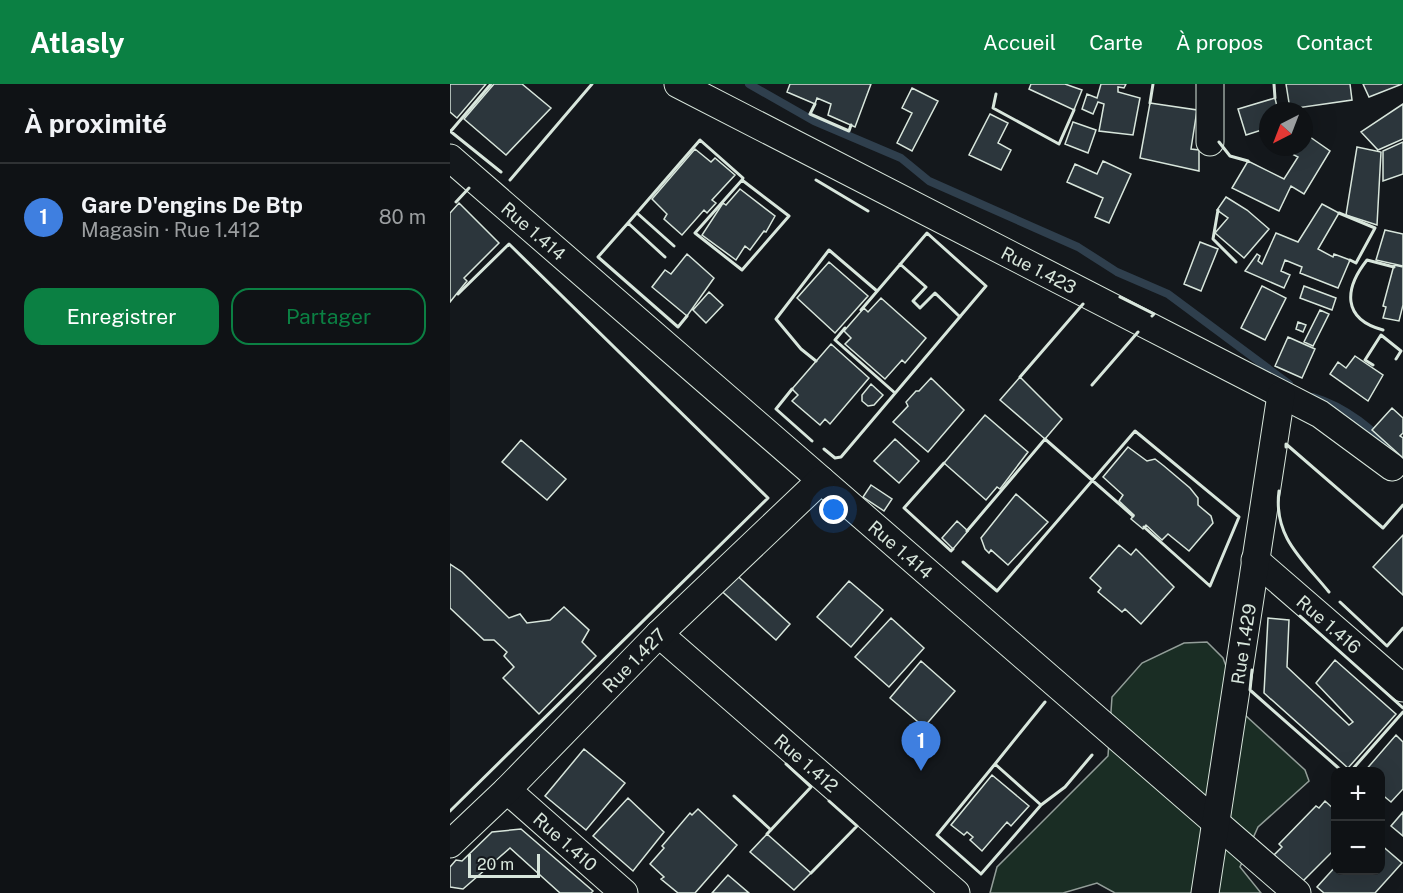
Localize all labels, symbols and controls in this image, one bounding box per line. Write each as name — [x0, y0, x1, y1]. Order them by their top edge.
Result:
text: Atlasly — [30, 26, 124, 59]
text: Accueil — [983, 30, 1056, 55]
text: Carte — [1089, 30, 1143, 55]
text: À propos — [1176, 30, 1263, 55]
text: Contact — [1296, 30, 1373, 55]
north arrow — [1259, 102, 1313, 156]
text: À proximité — [24, 108, 167, 139]
text: Gare D'engins De Btp — [81, 192, 303, 218]
street label: Rue 1.414 — [497, 197, 570, 264]
text: 1 — [39, 205, 48, 229]
text: 80 m — [379, 205, 426, 229]
text: Magasin · Rue 1.412 — [81, 218, 260, 242]
street label: Rue 1.423 — [998, 242, 1080, 298]
button: Enregistrer — [24, 288, 219, 345]
button: Partager — [231, 288, 426, 345]
your location — [819, 495, 848, 524]
street label: Rue 1.414 — [864, 516, 937, 583]
street label: Rue 1.416 — [1293, 591, 1366, 658]
street label: Rue 1.429 — [1226, 602, 1260, 686]
street label: Rue 1.427 — [598, 624, 669, 696]
pin: 1 — [902, 722, 940, 771]
street label: Rue 1.412 — [771, 729, 843, 796]
map controls — [1331, 767, 1385, 875]
button: + — [1331, 767, 1385, 821]
street label: Rue 1.410 — [529, 808, 602, 875]
button: − — [1331, 821, 1385, 875]
scale bar — [468, 851, 540, 878]
text: 20 m — [477, 855, 514, 874]

